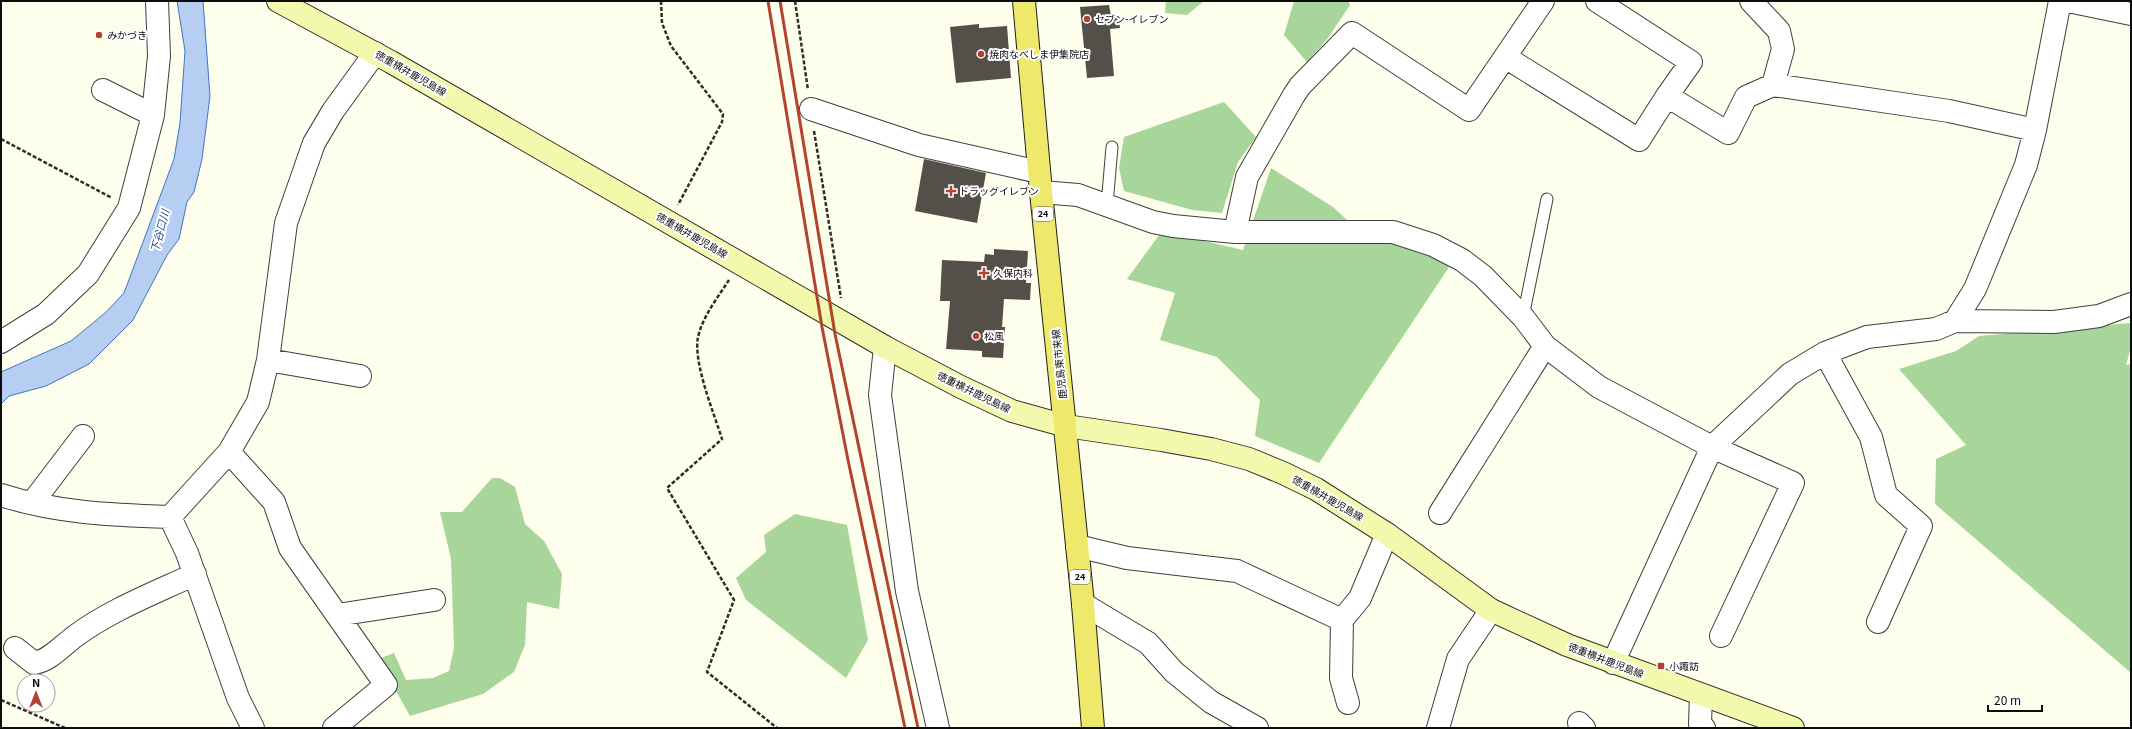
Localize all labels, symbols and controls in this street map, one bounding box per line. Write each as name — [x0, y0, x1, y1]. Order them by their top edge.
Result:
place label: セブン-イレブン — [1095, 11, 1168, 26]
marker: セブン-イレブン — [1082, 14, 1092, 24]
place label: みかづき — [107, 27, 147, 42]
marker: みかづき — [94, 30, 104, 40]
street label: 徳重横井鹿児島線 — [373, 46, 450, 99]
place label: 焼肉なべしま伊集院店 — [989, 46, 1089, 61]
marker: 焼肉なべしま伊集院店 — [976, 49, 986, 59]
place label: ドラッグイレブン — [959, 183, 1039, 198]
marker: ドラッグイレブン — [946, 186, 956, 196]
water label: 下谷口川 — [146, 206, 173, 254]
road number: 24 — [1033, 207, 1053, 221]
street label: 徳重横井鹿児島線 — [654, 208, 731, 261]
place label: 久保内科 — [993, 265, 1033, 280]
marker: 久保内科 — [978, 267, 990, 279]
place label: 松風 — [984, 328, 1004, 343]
street label: 鹿児島東市来線 — [1047, 328, 1070, 400]
marker: 松風 — [971, 331, 981, 341]
street label: 徳重横井鹿児島線 — [935, 367, 1013, 416]
street label: 徳重横井鹿児島線 — [1290, 471, 1367, 524]
road number: 24 — [1070, 570, 1090, 584]
street label: 徳重横井鹿児島線 — [1566, 638, 1646, 681]
place label: 小諏訪 — [1669, 658, 1699, 673]
marker: 小諏訪 — [1656, 661, 1666, 671]
north arrow — [16, 673, 56, 713]
text: N — [32, 674, 40, 690]
scale bar — [1988, 687, 2042, 713]
text: 20 m — [1994, 691, 2021, 708]

